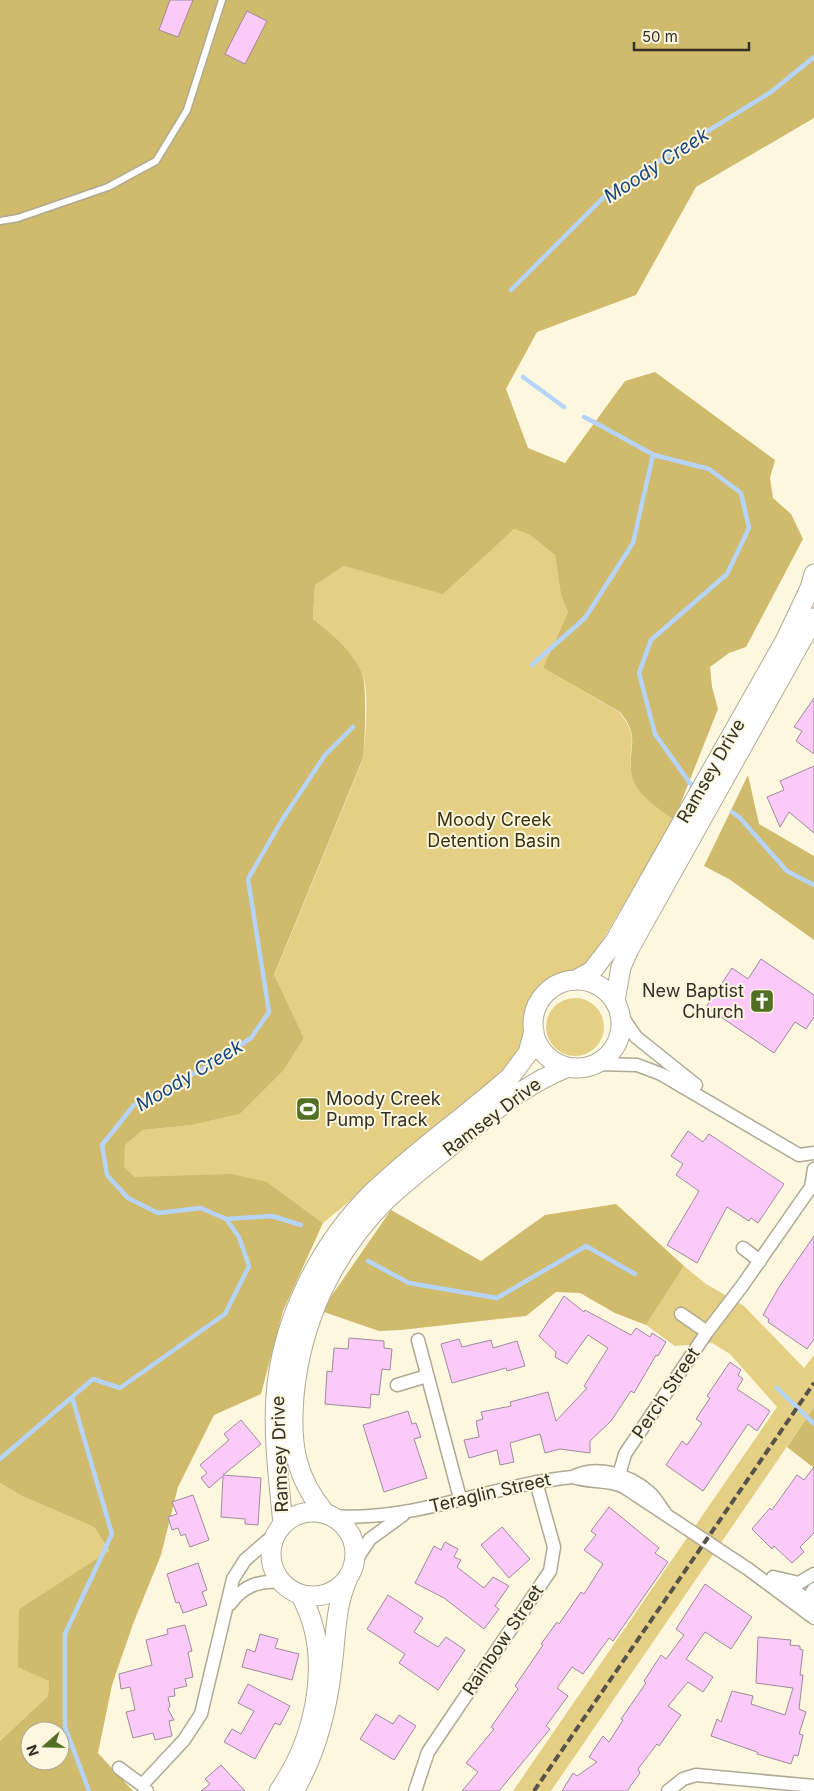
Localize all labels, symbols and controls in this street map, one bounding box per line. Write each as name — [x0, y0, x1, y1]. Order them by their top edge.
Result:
scale bar — [634, 20, 749, 52]
text: 50 m — [642, 27, 678, 46]
water label: Moody Creek — [599, 123, 714, 208]
street label: Ramsey Drive — [672, 715, 749, 827]
park label: Moody Creek Detention Basin — [427, 809, 561, 851]
place label: New Baptist Church — [642, 980, 744, 1022]
church icon: New Baptist Church — [749, 988, 775, 1014]
water label: Moody Creek — [132, 1034, 247, 1116]
street label: Ramsey Drive — [439, 1073, 545, 1160]
place label: Moody Creek Pump Track — [326, 1088, 441, 1130]
sports icon: Moody Creek Pump Track — [295, 1096, 321, 1122]
street label: Perch Street — [627, 1343, 704, 1442]
street label: Ramsey Drive — [267, 1395, 292, 1513]
street label: Teraglin Street — [427, 1468, 553, 1517]
street label: Rainbow Street — [458, 1580, 547, 1699]
north arrow — [20, 1721, 70, 1771]
text: N — [23, 1743, 42, 1759]

